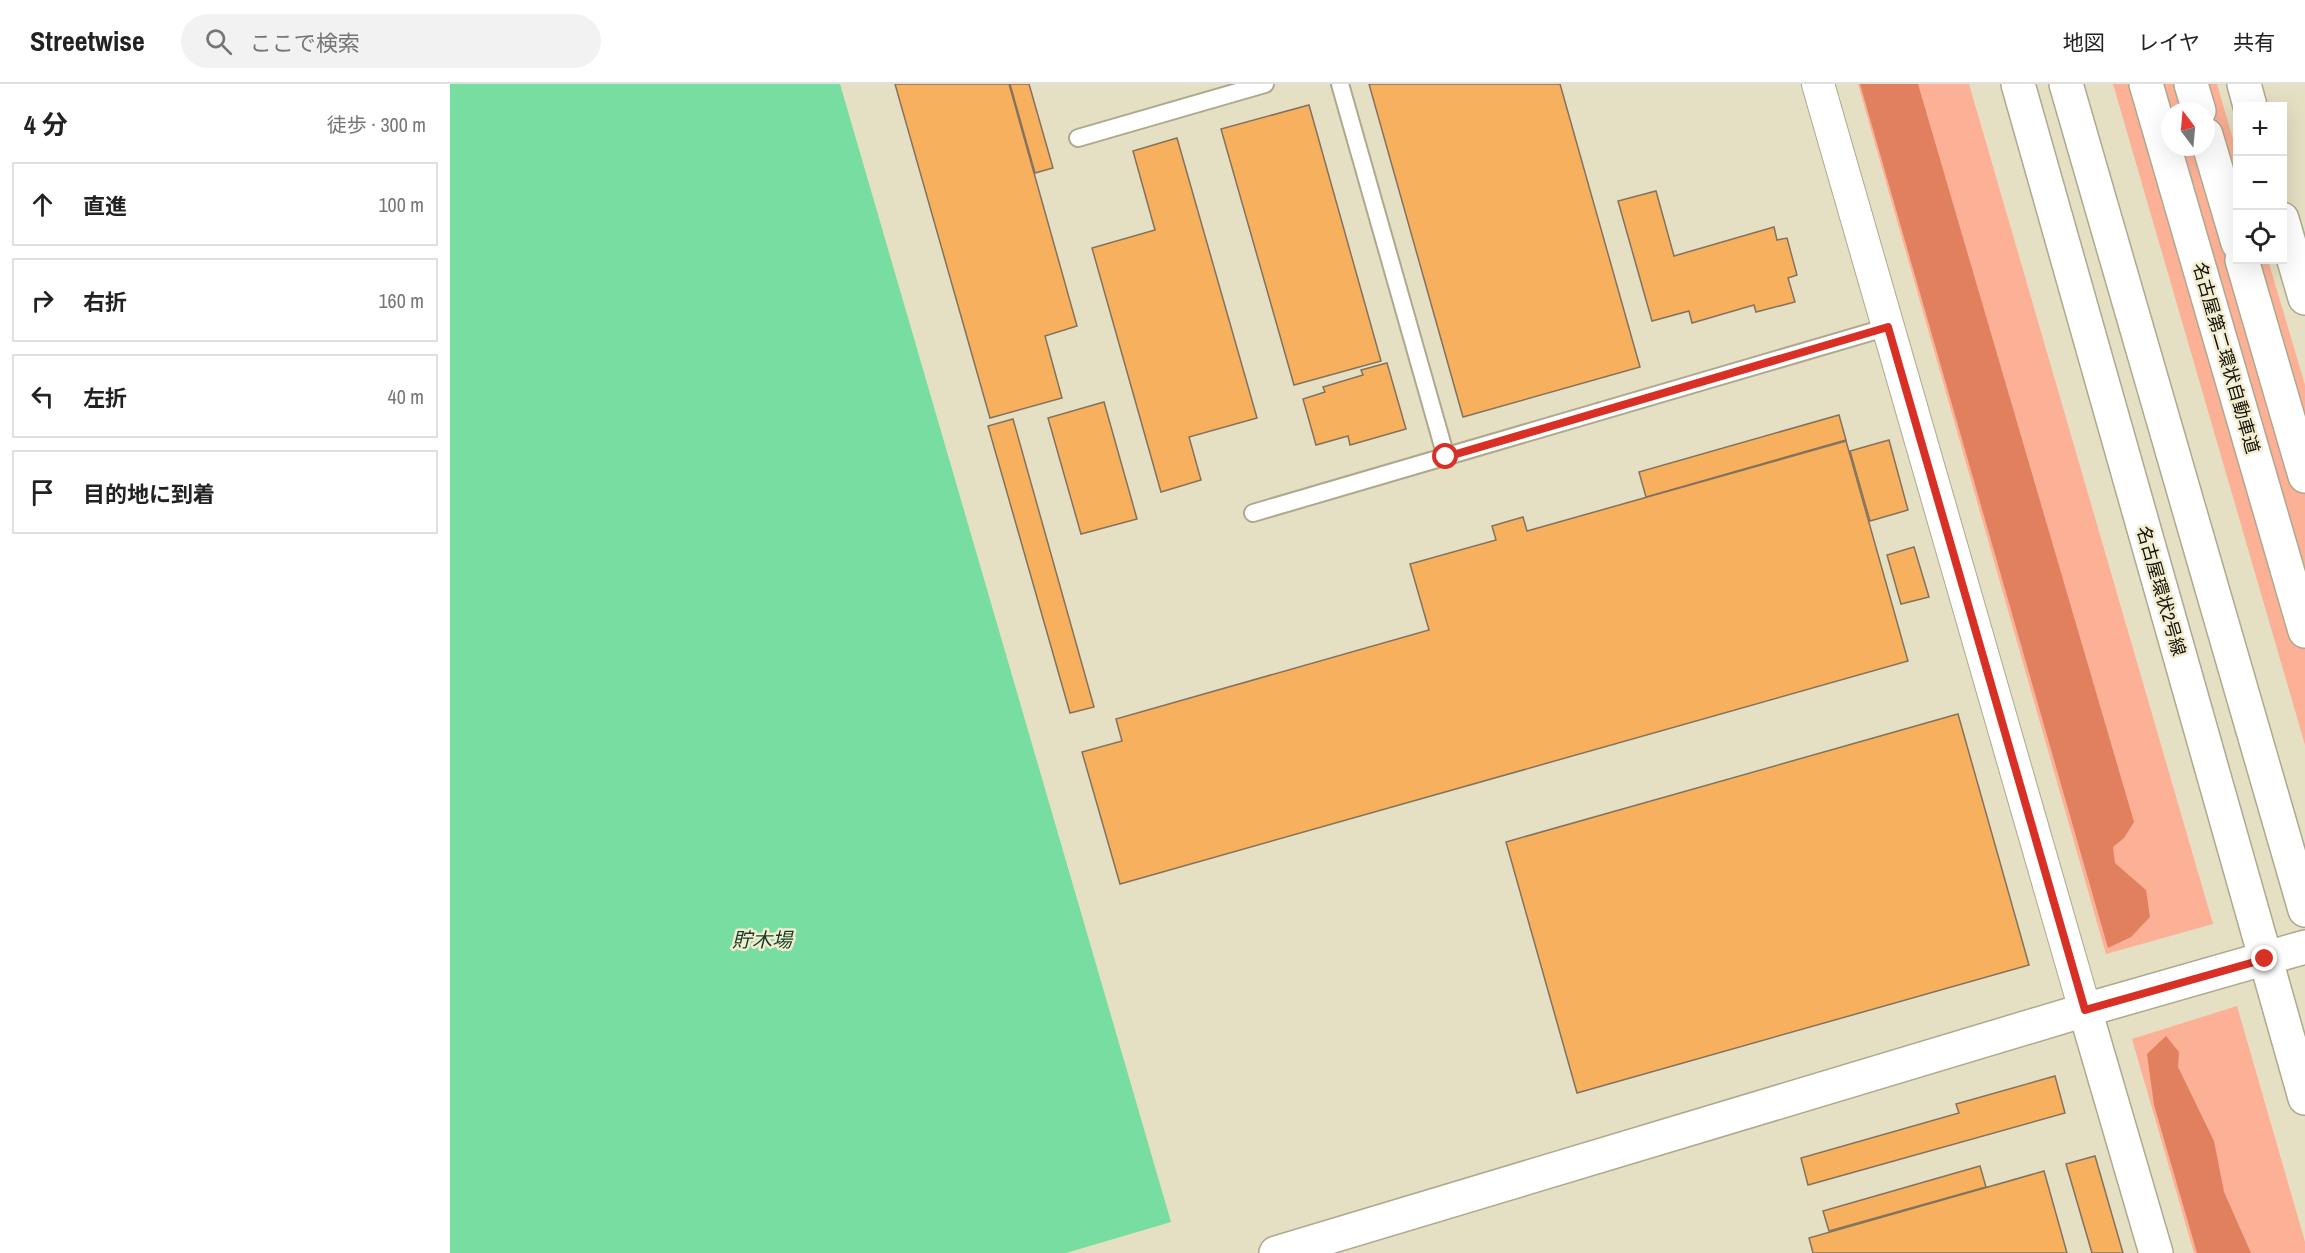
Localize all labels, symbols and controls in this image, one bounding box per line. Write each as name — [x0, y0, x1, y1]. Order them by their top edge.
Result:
search box — [181, 14, 601, 68]
text: Streetwise — [30, 22, 145, 60]
icon: search — [202, 25, 235, 58]
text: ここで検索 — [250, 28, 360, 58]
text: 地図 — [2063, 28, 2105, 57]
text: レイヤ — [2138, 28, 2200, 57]
text: 共有 — [2233, 28, 2275, 57]
north arrow — [2161, 102, 2215, 156]
map controls — [2233, 102, 2287, 264]
button: + — [2233, 102, 2287, 156]
text: 4 分 — [24, 107, 68, 142]
text: 徒歩 · 300 m — [327, 111, 426, 138]
button: − — [2233, 156, 2287, 210]
icon: ahead — [26, 188, 59, 221]
text: 直進 — [83, 191, 127, 221]
text: 100 m — [378, 191, 424, 218]
button: locate — [2233, 210, 2287, 264]
street label: 名古屋第二環状自動車道 — [2187, 259, 2266, 456]
icon: right — [26, 284, 59, 317]
text: 右折 — [83, 287, 127, 317]
text: 160 m — [378, 287, 424, 314]
icon: left — [26, 380, 59, 413]
text: 左折 — [83, 383, 127, 413]
text: 40 m — [388, 383, 424, 410]
route start — [1432, 443, 1458, 469]
icon: arrive — [26, 476, 59, 509]
text: 目的地に到着 — [83, 479, 215, 509]
street label: 名古屋環状2号線 — [2131, 523, 2192, 659]
water label: 貯木場 — [732, 926, 794, 953]
route end — [2251, 945, 2277, 971]

